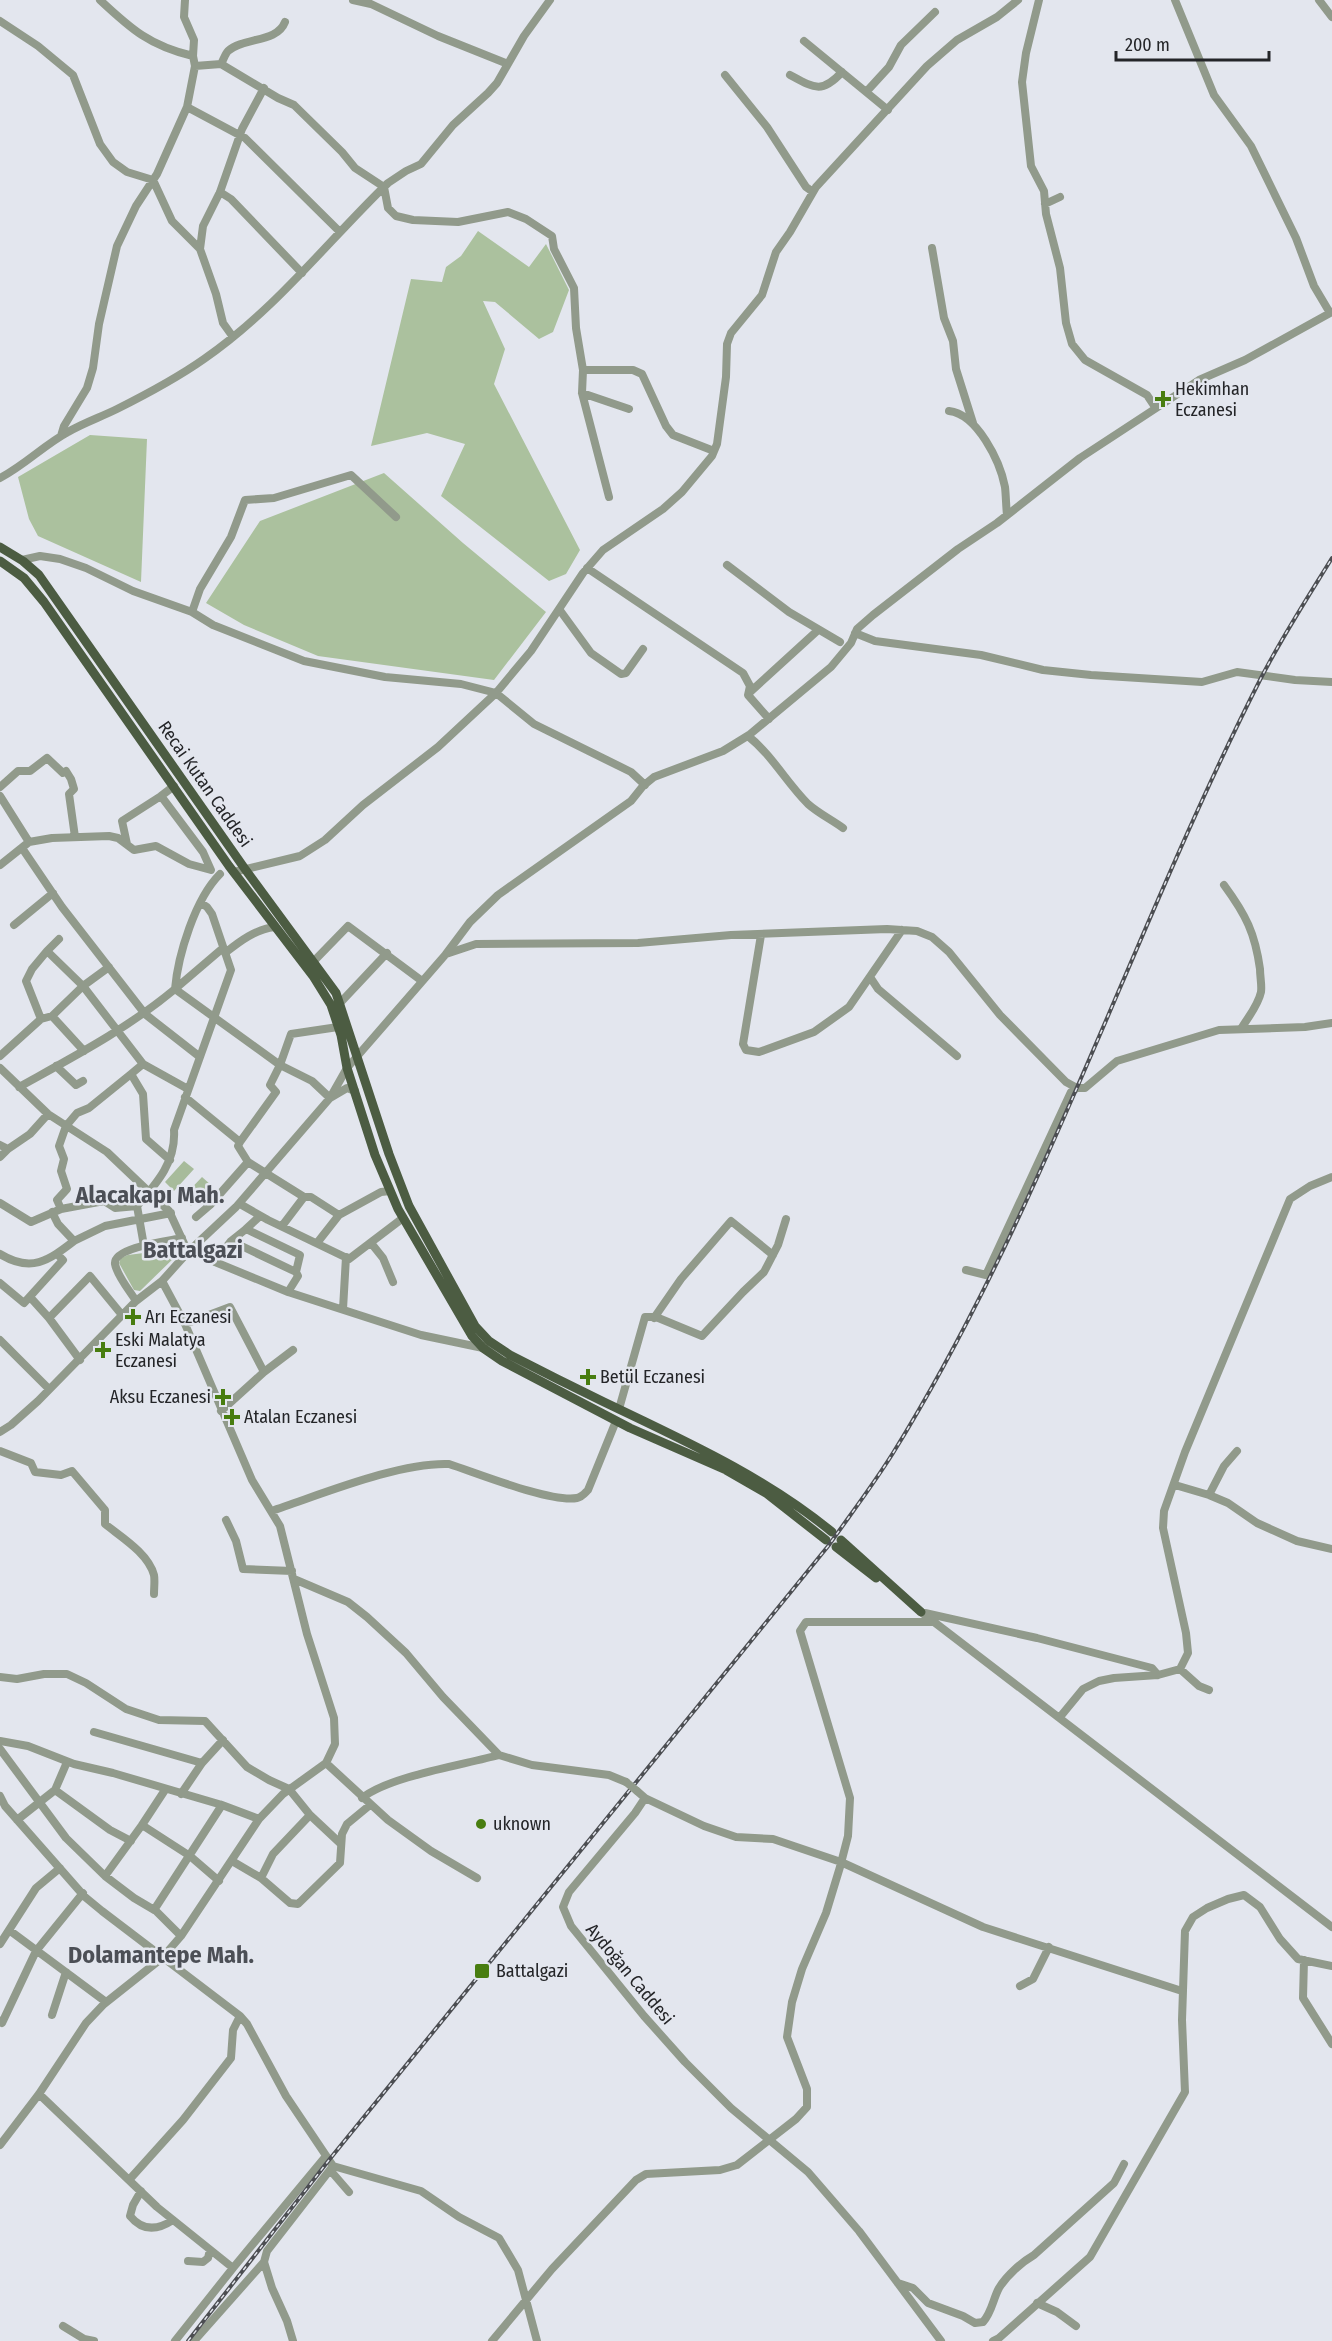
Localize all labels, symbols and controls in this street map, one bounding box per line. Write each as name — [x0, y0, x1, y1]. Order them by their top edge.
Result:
scale bar — [1116, 24, 1269, 62]
text: 200 m — [1125, 34, 1170, 56]
place label: Hekimhan Eczanesi — [1175, 378, 1249, 421]
marker: Hekimhan Eczanesi — [1156, 392, 1170, 406]
street label: Recai Kutan Caddesi — [153, 717, 257, 851]
district label: Alacakapı Mah. — [75, 1181, 224, 1209]
district label: Battalgazi — [143, 1236, 243, 1264]
place label: Arı Eczanesi — [145, 1306, 232, 1328]
marker: Arı Eczanesi — [126, 1310, 140, 1324]
place label: Eski Malatya Eczanesi — [115, 1329, 206, 1372]
marker: Eski Malatya Eczanesi — [96, 1343, 110, 1357]
place label: Betül Eczanesi — [600, 1366, 705, 1388]
marker: Betül Eczanesi — [581, 1370, 595, 1384]
place label: Aksu Eczanesi — [110, 1386, 211, 1408]
marker: Aksu Eczanesi — [216, 1390, 230, 1404]
place label: Atalan Eczanesi — [244, 1406, 357, 1428]
marker: Atalan Eczanesi — [225, 1410, 239, 1424]
place label: uknown — [493, 1813, 551, 1835]
marker: uknown — [474, 1817, 488, 1831]
street label: Aydoğan Caddesi — [581, 1919, 679, 2029]
district label: Dolamantepe Mah. — [68, 1941, 254, 1969]
place label: Battalgazi — [496, 1960, 568, 1982]
marker: Battalgazi — [473, 1962, 491, 1980]

